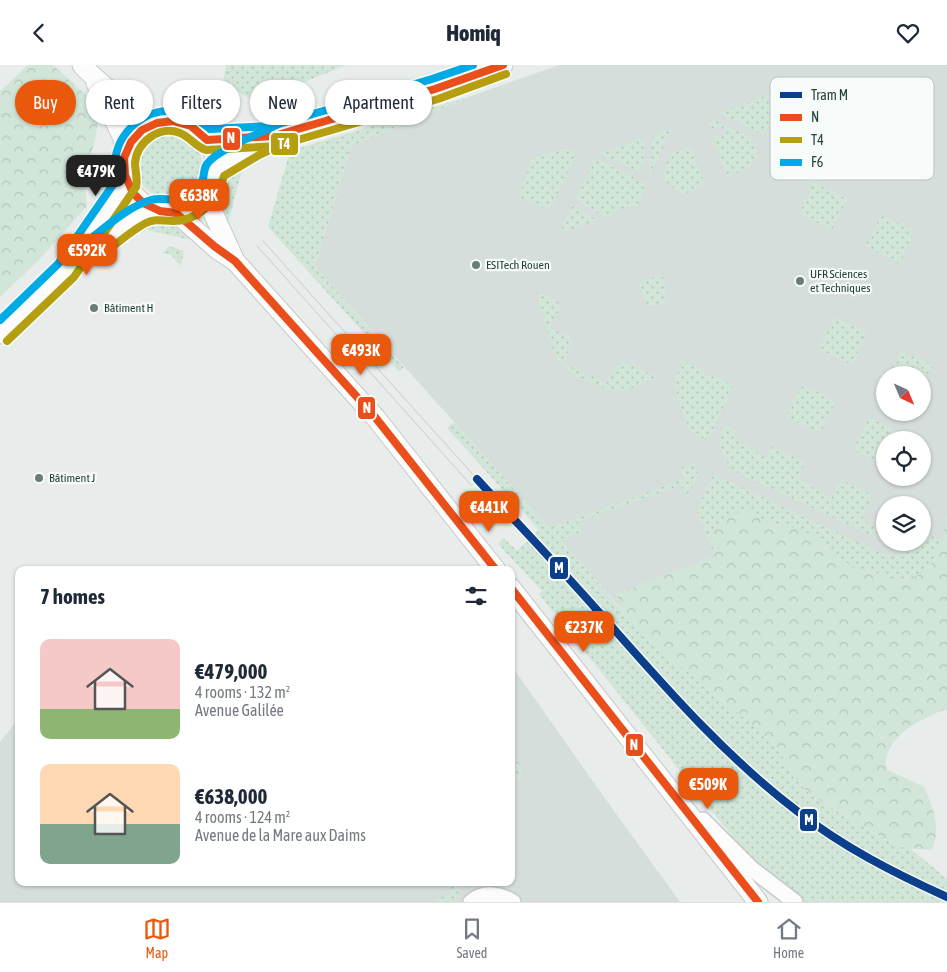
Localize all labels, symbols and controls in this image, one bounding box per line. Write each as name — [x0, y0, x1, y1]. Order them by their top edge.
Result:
icon: back — [25, 19, 53, 47]
icon: heart — [894, 19, 922, 47]
text: Homiq — [446, 20, 501, 46]
legend — [770, 77, 934, 180]
chip: Buy — [15, 80, 76, 125]
chip: Rent — [86, 80, 153, 125]
chip: Filters — [163, 80, 240, 125]
chip: New — [250, 80, 315, 125]
chip: Apartment — [325, 80, 432, 125]
text: Tram M — [811, 87, 848, 103]
text: N — [811, 109, 819, 125]
line badge: N — [222, 127, 241, 151]
text: N — [227, 130, 235, 146]
line badge: T4 — [270, 132, 299, 156]
text: T4 — [811, 132, 824, 148]
text: T4 — [278, 136, 291, 152]
text: F6 — [811, 154, 824, 170]
pin: €479K — [61, 155, 131, 197]
text: €479K — [77, 162, 115, 180]
pin: €638K — [164, 179, 234, 221]
text: €638K — [180, 186, 218, 204]
pin: €592K — [52, 233, 122, 276]
text: €592K — [68, 241, 106, 259]
place label: ESITech Rouen — [486, 258, 550, 272]
marker: ESITech Rouen — [470, 259, 482, 271]
place label: UFR Sciences et Techniques — [810, 267, 871, 295]
marker: UFR Sciences et Techniques — [794, 275, 806, 287]
place label: Bâtiment H — [104, 301, 153, 315]
marker: Bâtiment H — [88, 302, 100, 314]
pin: €493K — [326, 333, 396, 376]
text: €493K — [342, 341, 380, 359]
north arrow — [876, 366, 931, 421]
map controls — [876, 366, 931, 551]
line badge: N — [357, 396, 376, 420]
text: N — [363, 400, 371, 416]
button: locate — [876, 431, 931, 486]
place label: Bâtiment J — [49, 471, 95, 485]
marker: Bâtiment J — [33, 472, 45, 484]
pin: €441K — [454, 491, 524, 533]
button: layers — [876, 496, 931, 551]
text: €441K — [470, 498, 508, 516]
line badge: M — [549, 556, 569, 580]
text: M — [554, 560, 564, 576]
icon: filters — [462, 582, 490, 610]
text: 7 homes — [40, 584, 105, 608]
pin: €237K — [549, 611, 619, 653]
text: €237K — [565, 618, 603, 636]
icon: home — [80, 659, 140, 719]
text: €479,000 — [195, 659, 267, 683]
text: 4 rooms · 132 m² — [195, 683, 290, 701]
text: Avenue Galilée — [195, 701, 284, 719]
line badge: N — [625, 733, 644, 757]
text: N — [630, 737, 638, 753]
pin: €509K — [673, 767, 743, 810]
text: €509K — [689, 775, 727, 793]
icon: home — [80, 784, 140, 844]
text: €638,000 — [195, 784, 267, 808]
text: 4 rooms · 124 m² — [195, 808, 290, 826]
line badge: M — [799, 808, 818, 832]
text: M — [804, 812, 814, 828]
text: Avenue de la Mare aux Daims — [195, 826, 366, 844]
tab: Map — [143, 915, 171, 961]
tab: Saved — [456, 915, 487, 961]
tab: Home — [773, 915, 804, 961]

